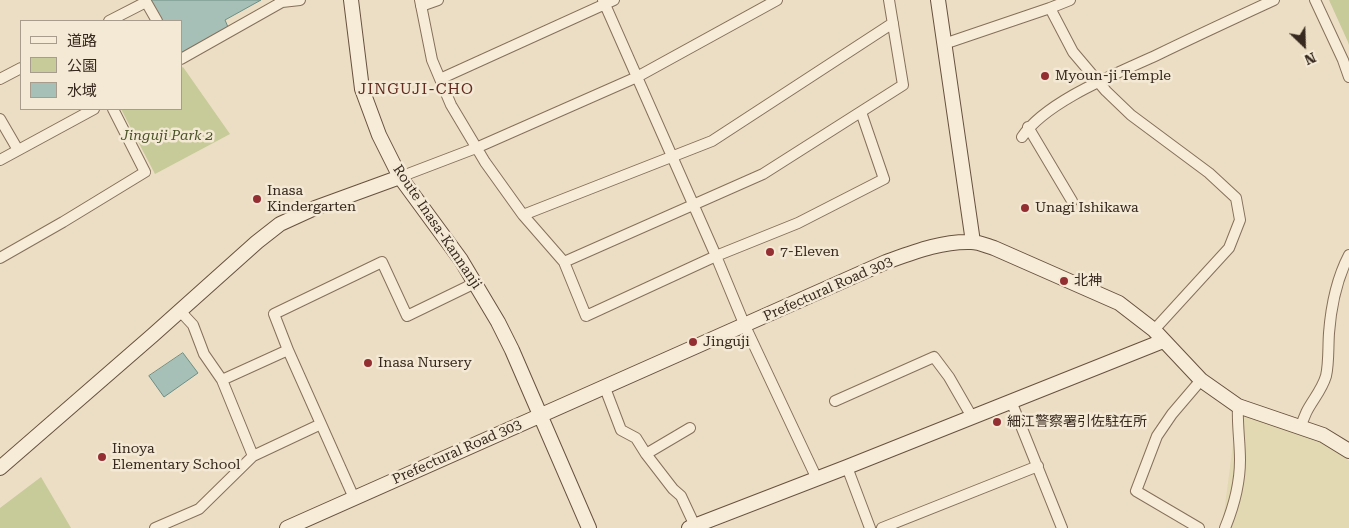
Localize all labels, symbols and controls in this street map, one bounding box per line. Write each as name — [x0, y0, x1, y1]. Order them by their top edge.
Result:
legend — [20, 20, 182, 110]
north arrow — [1279, 20, 1329, 70]
text: 道路 — [67, 32, 97, 50]
text: N — [1302, 49, 1318, 68]
text: 公園 — [67, 57, 97, 75]
place label: Myoun-ji Temple — [1055, 68, 1171, 84]
marker: Myoun-ji Temple — [1039, 70, 1051, 82]
district label: JINGUJI-CHO — [357, 81, 475, 99]
text: 水域 — [67, 82, 97, 100]
park label: Jinguji Park 2 — [121, 128, 213, 144]
street label: Route Inasa-Kannanji — [389, 162, 485, 292]
place label: Inasa Kindergarten — [267, 183, 356, 216]
marker: Inasa Kindergarten — [251, 193, 263, 205]
place label: Unagi Ishikawa — [1035, 200, 1139, 216]
marker: Unagi Ishikawa — [1019, 202, 1031, 214]
place label: 7-Eleven — [780, 244, 839, 260]
marker: 7-Eleven — [764, 246, 776, 258]
street label: Prefectural Road 303 — [761, 253, 895, 325]
place label: 北神 — [1074, 273, 1102, 289]
marker: 北神 — [1058, 275, 1070, 287]
place label: Jinguji — [703, 334, 750, 350]
marker: Jinguji — [687, 336, 699, 348]
place label: Inasa Nursery — [378, 355, 472, 371]
marker: Inasa Nursery — [362, 357, 374, 369]
place label: 細江警察署引佐駐在所 — [1007, 414, 1147, 430]
street label: Prefectural Road 303 — [390, 416, 524, 488]
marker: 細江警察署引佐駐在所 — [991, 416, 1003, 428]
place label: Iinoya Elementary School — [112, 441, 240, 474]
marker: Iinoya Elementary School — [96, 451, 108, 463]

